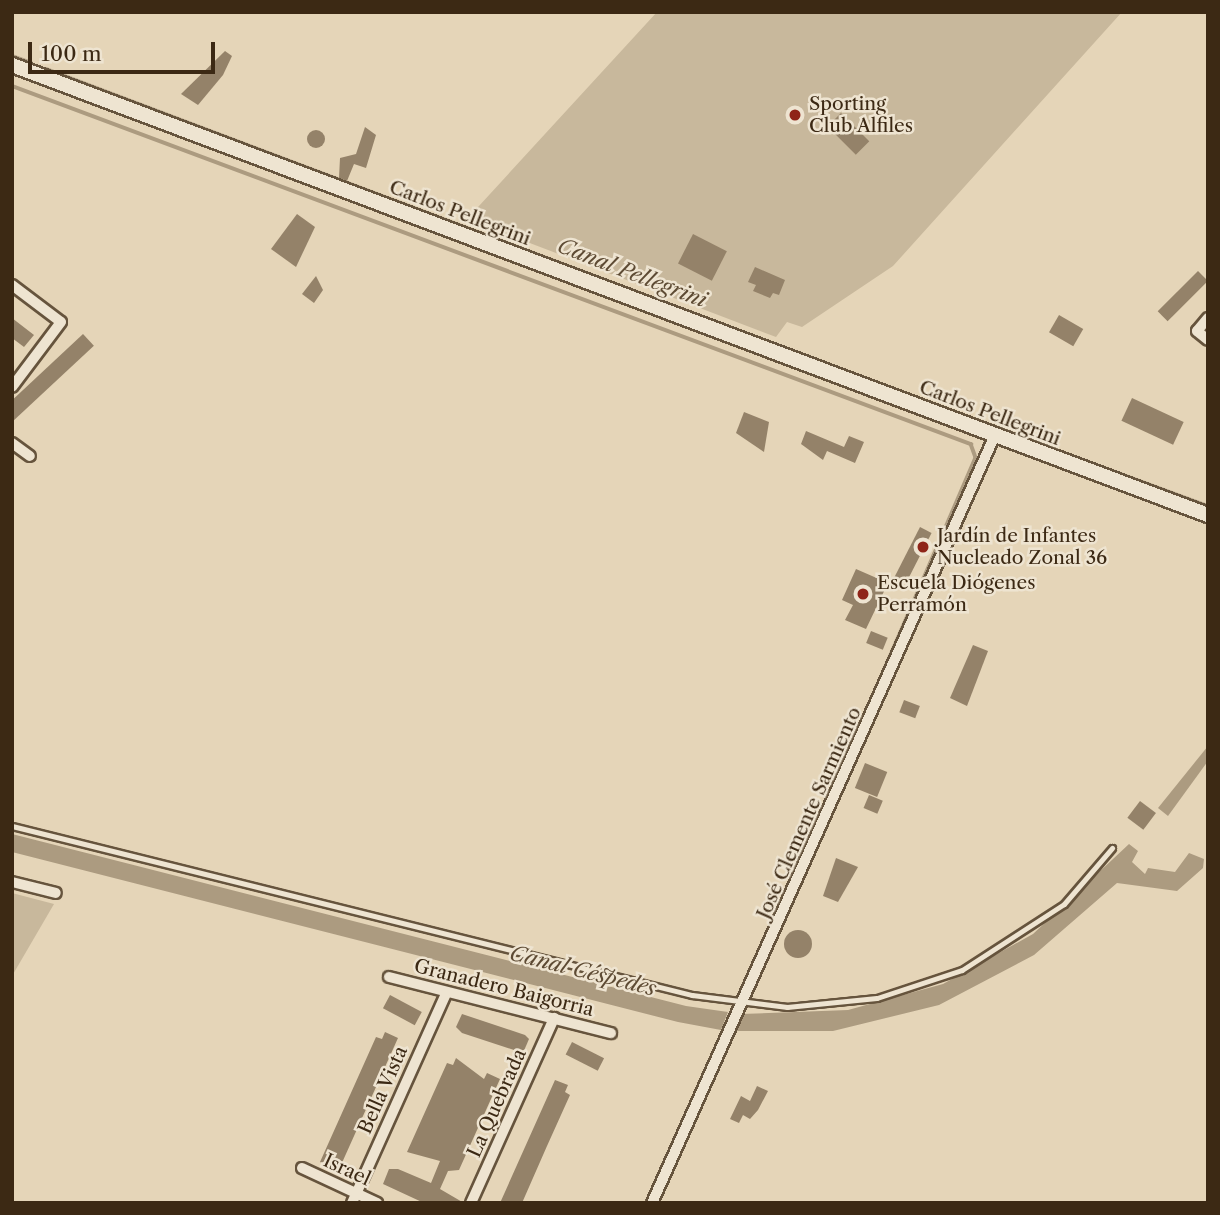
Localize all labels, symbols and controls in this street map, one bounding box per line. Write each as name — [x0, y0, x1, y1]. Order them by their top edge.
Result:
scale bar — [32, 28, 219, 72]
text: 100 m — [41, 41, 102, 66]
place label: Sporting Club Alfiles — [809, 93, 914, 137]
marker: Sporting Club Alfiles — [787, 107, 803, 123]
street label: Carlos Pellegrini — [386, 176, 534, 250]
water label: Canal Pellegrini — [554, 233, 710, 313]
street label: Carlos Pellegrini — [916, 376, 1064, 450]
place label: Jardín de Infantes Nucleado Zonal 36 — [937, 525, 1107, 569]
marker: Jardín de Infantes Nucleado Zonal 36 — [915, 539, 931, 555]
place label: Escuela Diógenes Perramón — [877, 572, 1036, 616]
marker: Escuela Diógenes Perramón — [855, 586, 871, 602]
street label: José Clemente Sarmiento — [752, 704, 866, 922]
water label: Canal Céspedes — [507, 941, 659, 1001]
street label: Granadero Baigorria — [412, 955, 596, 1021]
street label: Bella Vista — [353, 1042, 413, 1138]
street label: La Quebrada — [463, 1045, 531, 1161]
street label: Israel — [320, 1149, 374, 1191]

